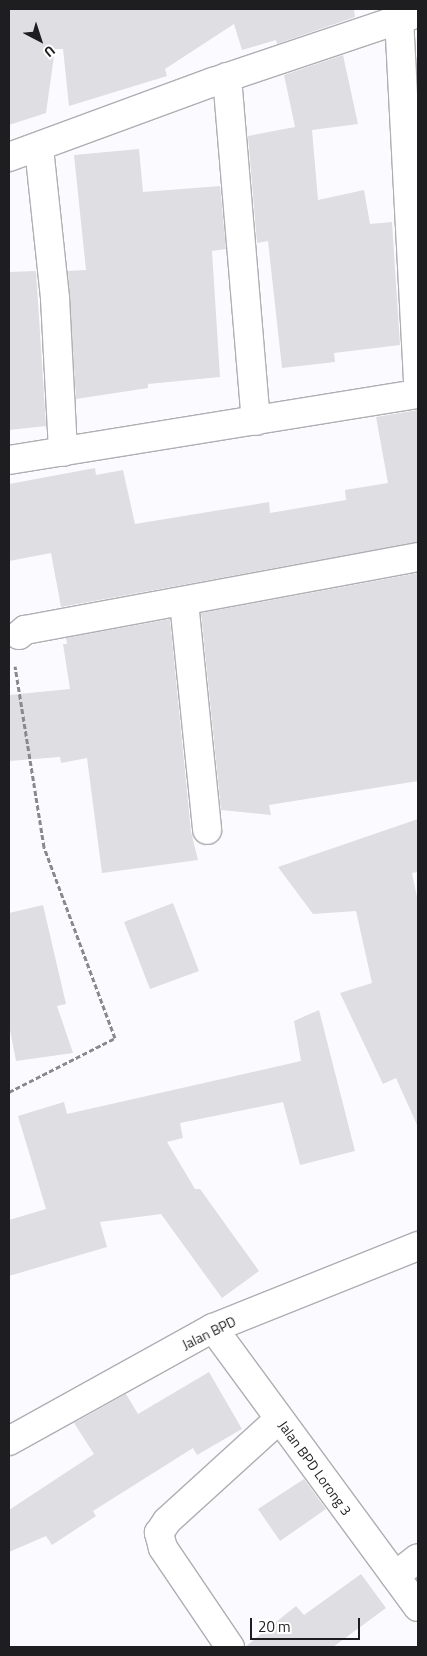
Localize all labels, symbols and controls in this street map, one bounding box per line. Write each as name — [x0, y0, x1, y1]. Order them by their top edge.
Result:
north arrow — [15, 15, 65, 65]
text: U — [40, 41, 60, 63]
street label: Jalan BPD — [179, 1313, 239, 1353]
street label: Jalan BPD Lorong 3 — [275, 1417, 355, 1519]
scale bar — [252, 1608, 362, 1640]
text: 20 m — [258, 1615, 291, 1638]

